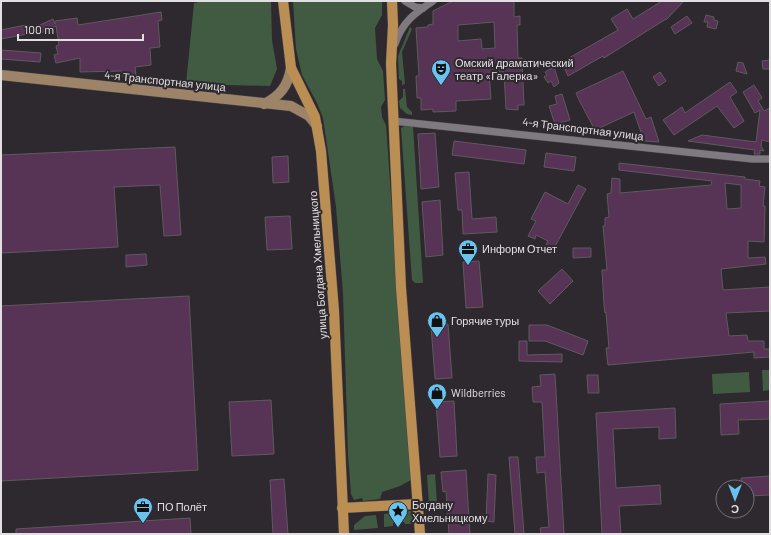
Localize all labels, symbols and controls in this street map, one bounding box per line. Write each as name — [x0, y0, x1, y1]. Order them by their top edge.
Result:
scale bar — [18, 16, 143, 42]
text: 100 m — [24, 22, 54, 36]
place label: Омский драматический театр «Галерка» — [455, 56, 574, 82]
theatre icon: Омский драматический театр «Галерка» — [430, 58, 452, 86]
street label: 4-я Транспортная улица — [104, 68, 227, 93]
street label: 4-я Транспортная улица — [522, 115, 645, 142]
street label: улица Богдана Хмельницкого — [306, 191, 329, 340]
office icon: Информ Отчет — [457, 238, 479, 266]
place label: Информ Отчет — [482, 242, 557, 255]
shop icon: Горячие туры — [426, 310, 448, 338]
place label: Горячие туры — [451, 314, 519, 327]
shop icon: Wildberries — [426, 382, 448, 410]
place label: Wildberries — [451, 386, 506, 399]
north arrow — [715, 479, 755, 519]
office icon: ПО Полёт — [132, 496, 154, 524]
place label: Богдану Хмельницкому — [412, 498, 488, 524]
place label: ПО Полёт — [157, 500, 207, 513]
place icon: Богдану Хмельницкому — [387, 500, 409, 528]
text: С — [731, 503, 739, 516]

